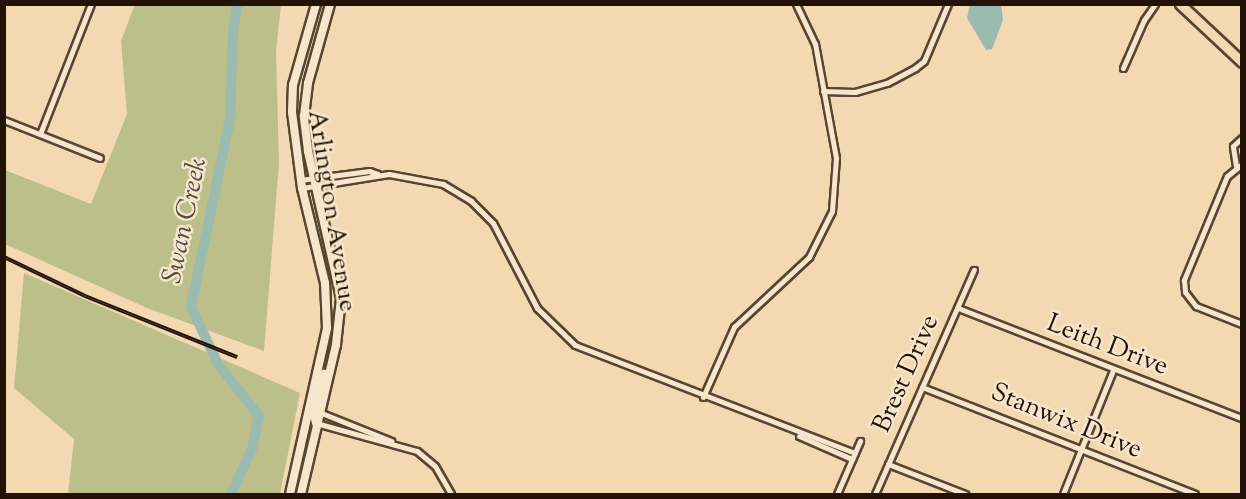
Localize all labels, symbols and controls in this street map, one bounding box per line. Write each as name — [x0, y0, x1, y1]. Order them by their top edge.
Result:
street label: Arlington Avenue — [300, 108, 362, 314]
water label: Swan Creek — [157, 155, 215, 287]
street label: Leith Drive — [1042, 309, 1172, 383]
street label: Brest Drive — [867, 310, 947, 438]
street label: Stanwix Drive — [986, 378, 1146, 466]

